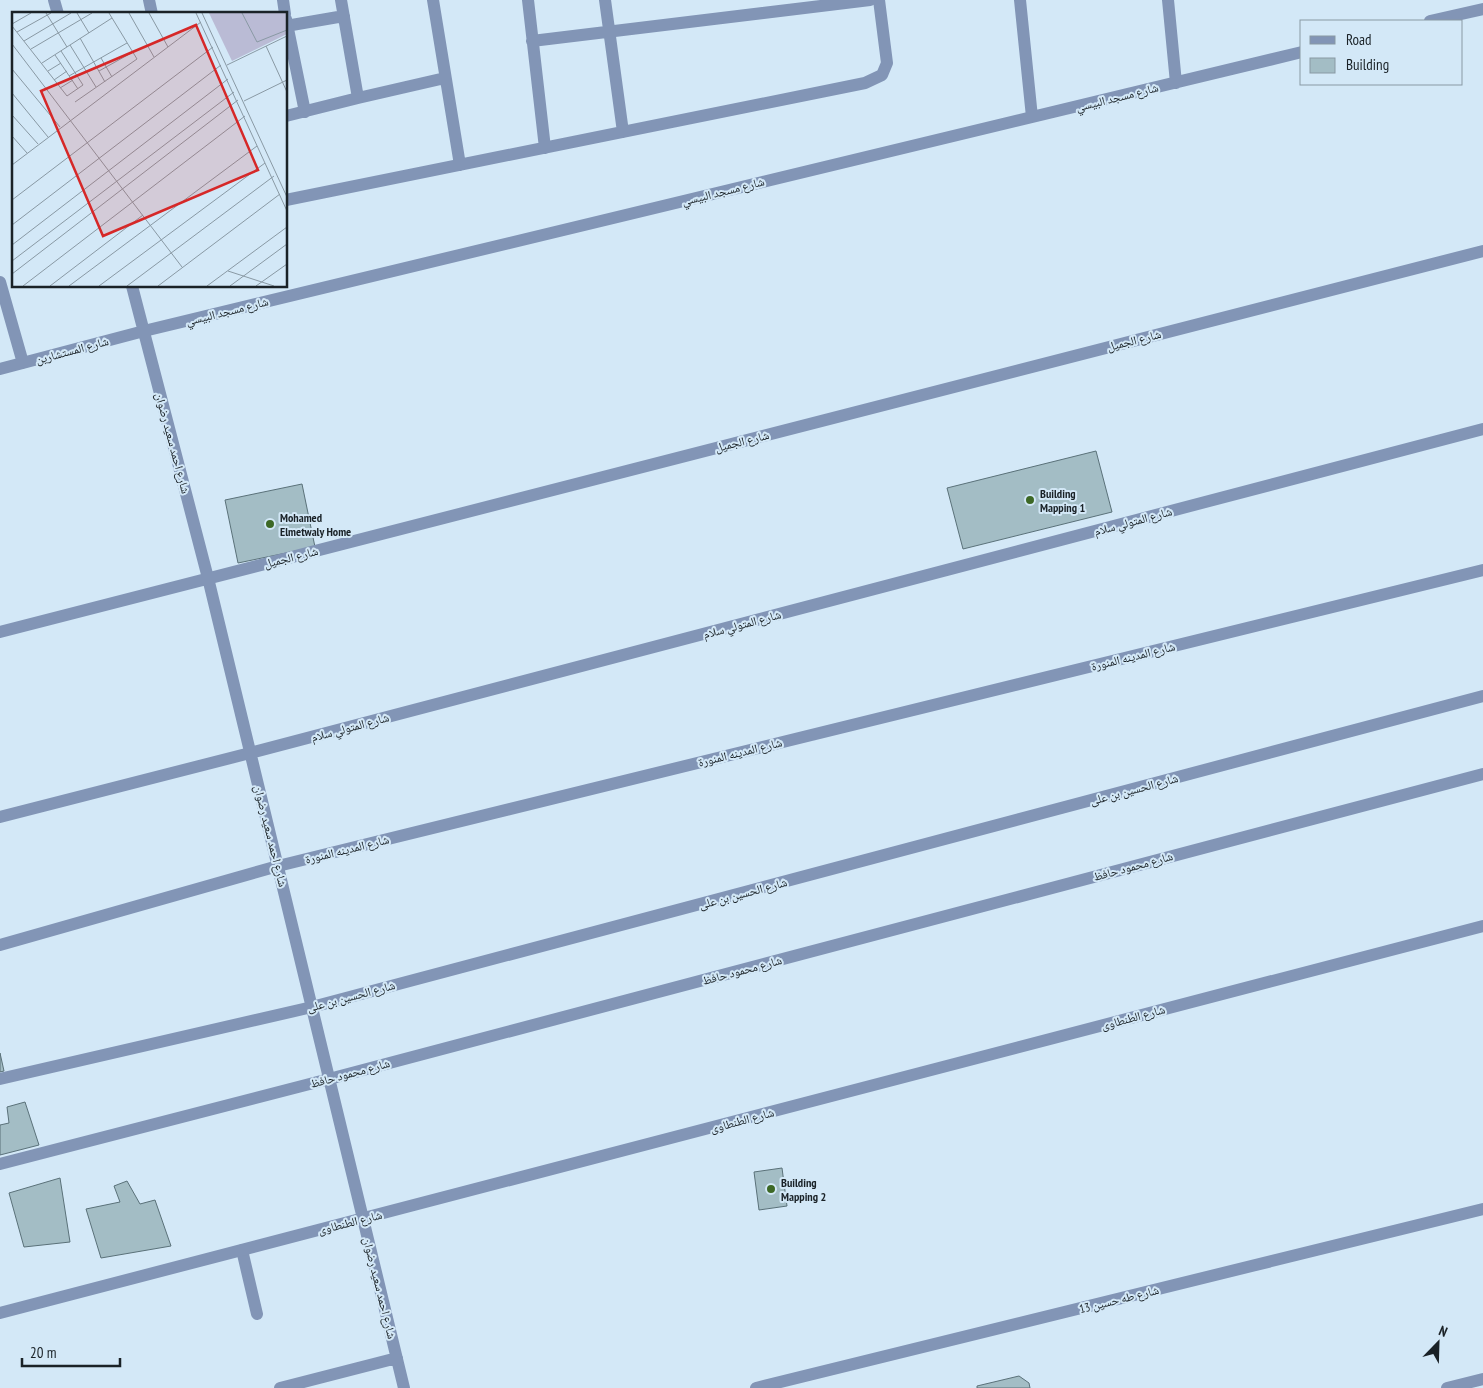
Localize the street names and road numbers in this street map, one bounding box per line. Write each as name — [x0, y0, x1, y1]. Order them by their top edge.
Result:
street label: شارع مسجد البيسي — [1074, 79, 1161, 117]
street label: شارع مسجد البيسي — [680, 173, 767, 211]
street label: شارع مسجد البيسي — [184, 293, 271, 331]
street label: شارع الجميل — [1105, 326, 1163, 355]
street label: شارع المستشارين — [34, 333, 110, 368]
street label: شارع احمد سعيد رضوان — [151, 391, 194, 496]
street label: شارع الجميل — [713, 427, 771, 456]
street label: شارع المتولي سلام — [1092, 503, 1174, 542]
street label: شارع الجميل — [262, 543, 320, 572]
street label: شارع المتولي سلام — [701, 606, 783, 645]
street label: شارع المدينه المنورة — [1089, 638, 1177, 675]
street label: شارع المتولي سلام — [309, 709, 391, 748]
street label: شارع المدينه المنورة — [696, 734, 784, 771]
street label: شارع الحسين بن على — [1088, 770, 1180, 809]
street label: شارع احمد سعيد رضوان — [250, 784, 291, 889]
street label: شارع المدينه المنورة — [303, 831, 391, 868]
street label: شارع محمود حافظ — [1091, 848, 1175, 885]
street label: شارع الحسين بن على — [697, 874, 789, 913]
street label: شارع محمود حافظ — [700, 952, 784, 989]
street label: شارع الحسين بن على — [305, 977, 397, 1016]
street label: شارع الطنطاوى — [1099, 1001, 1167, 1034]
street label: شارع محمود حافظ — [308, 1055, 392, 1092]
street label: شارع الطنطاوى — [708, 1104, 776, 1137]
street label: شارع الطنطاوى — [316, 1207, 384, 1238]
street label: شارع احمد سعيد رضوان — [359, 1236, 400, 1341]
street label: شارع طه حسين 13 — [1078, 1282, 1161, 1317]

